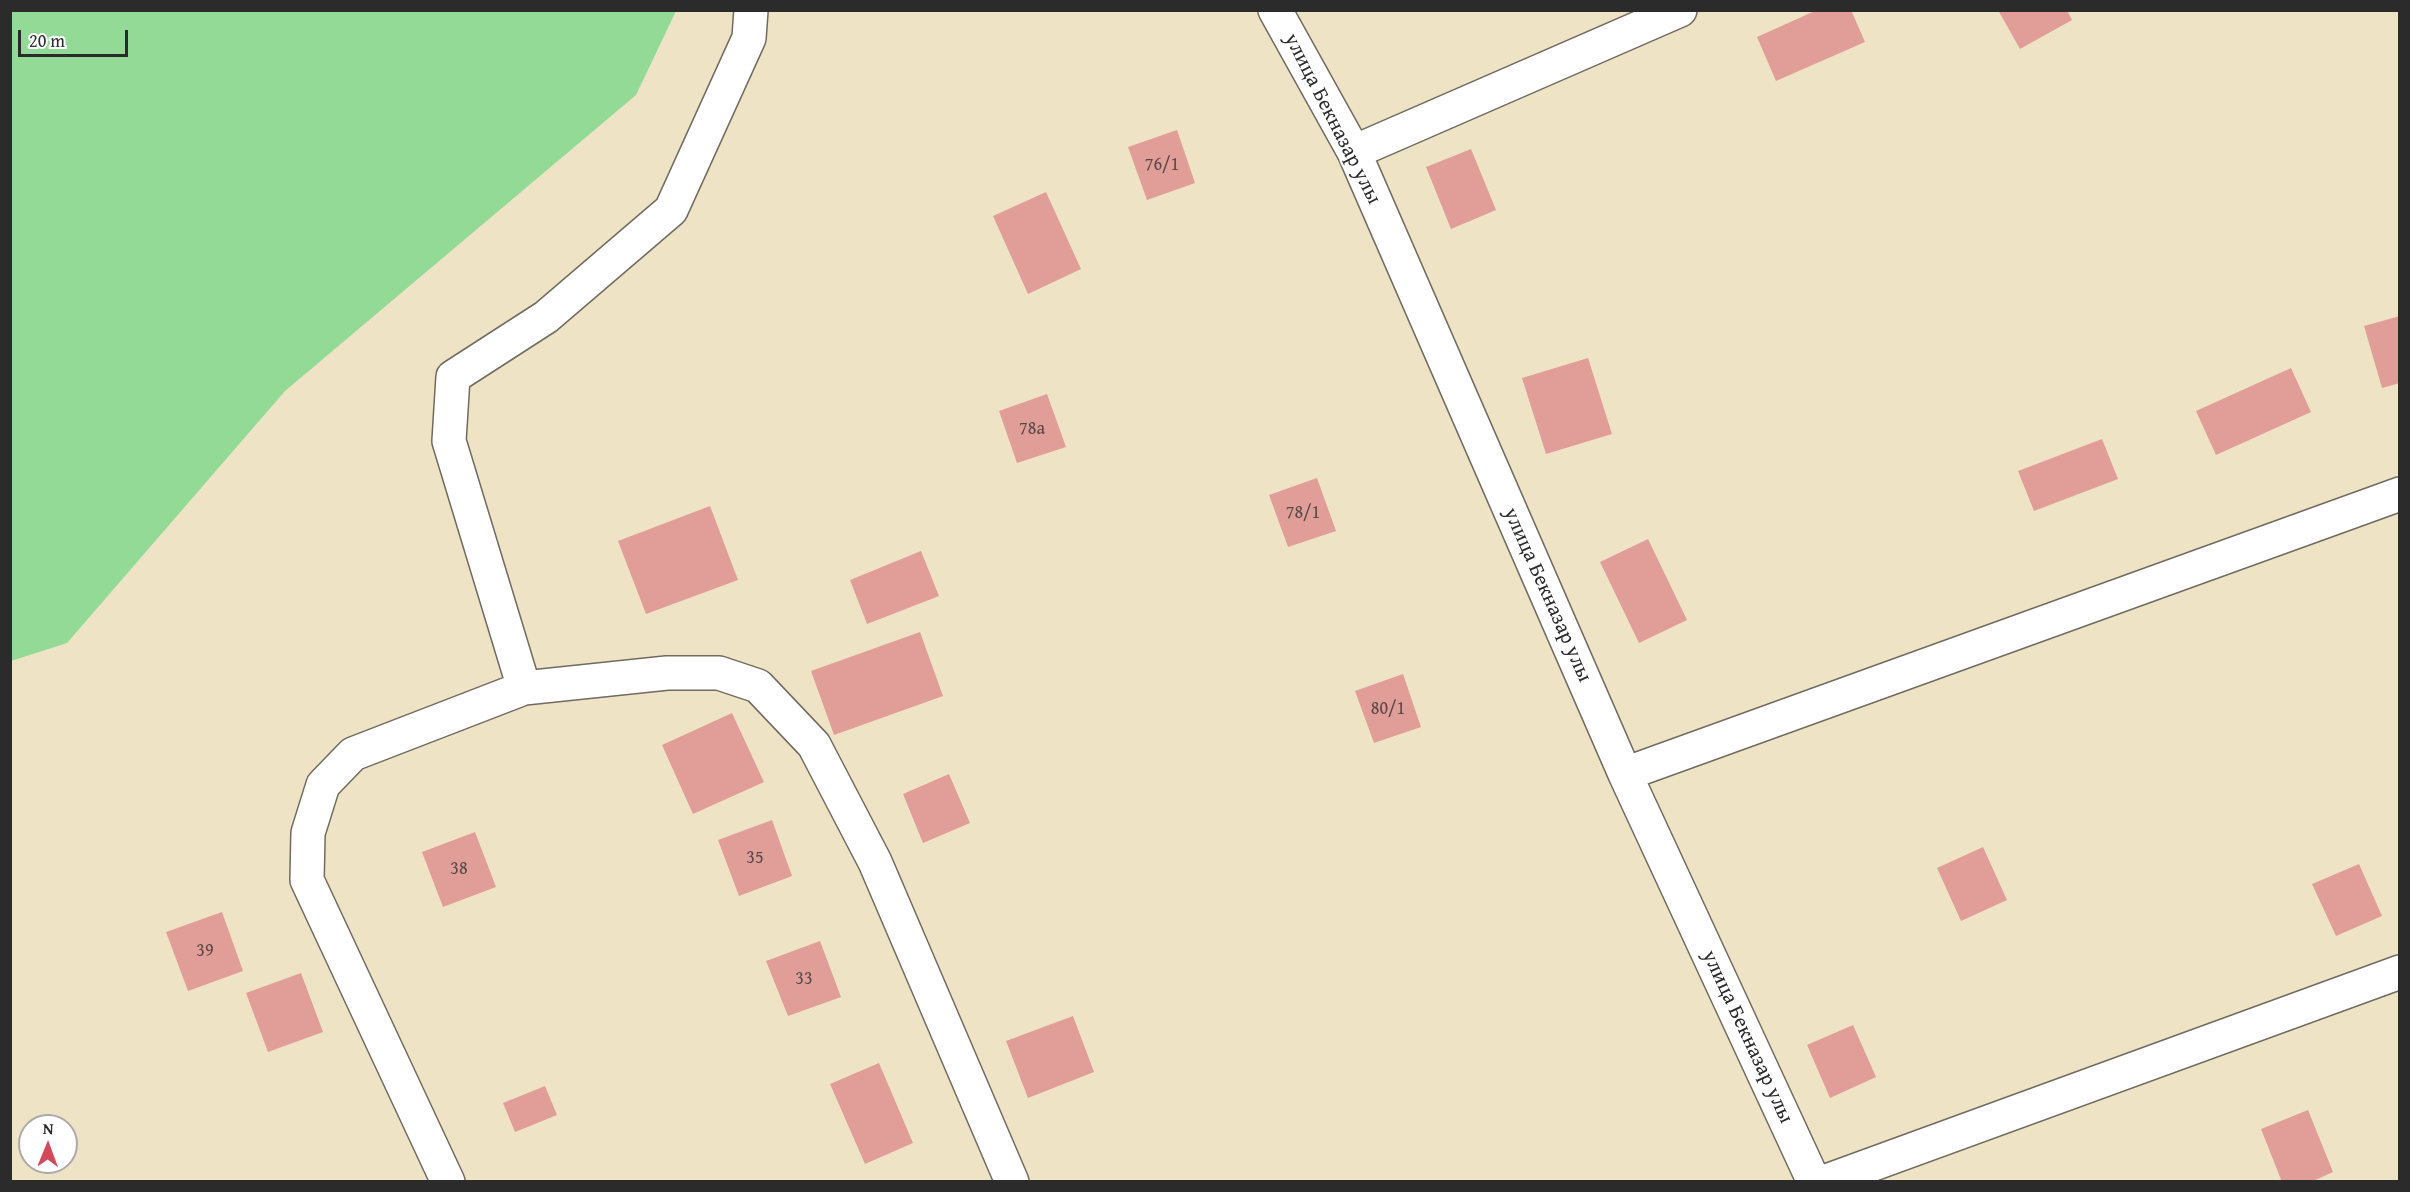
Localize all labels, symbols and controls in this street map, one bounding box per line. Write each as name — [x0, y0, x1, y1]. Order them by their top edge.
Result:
scale bar — [21, 18, 130, 56]
text: 20 m — [29, 27, 65, 54]
street label: улица Бекназар улы — [1278, 29, 1386, 209]
house number: 76/1 — [1145, 154, 1179, 176]
house number: 78а — [1019, 418, 1045, 440]
house number: 78/1 — [1286, 502, 1320, 524]
street label: улица Бекназар улы — [1497, 504, 1597, 686]
house number: 80/1 — [1371, 698, 1405, 720]
house number: 35 — [746, 847, 764, 869]
house number: 38 — [450, 858, 468, 880]
house number: 39 — [196, 940, 214, 962]
street label: улица Бекназар улы — [1696, 946, 1798, 1128]
house number: 33 — [795, 968, 813, 990]
north arrow — [18, 1114, 78, 1174]
text: N — [43, 1116, 54, 1140]

